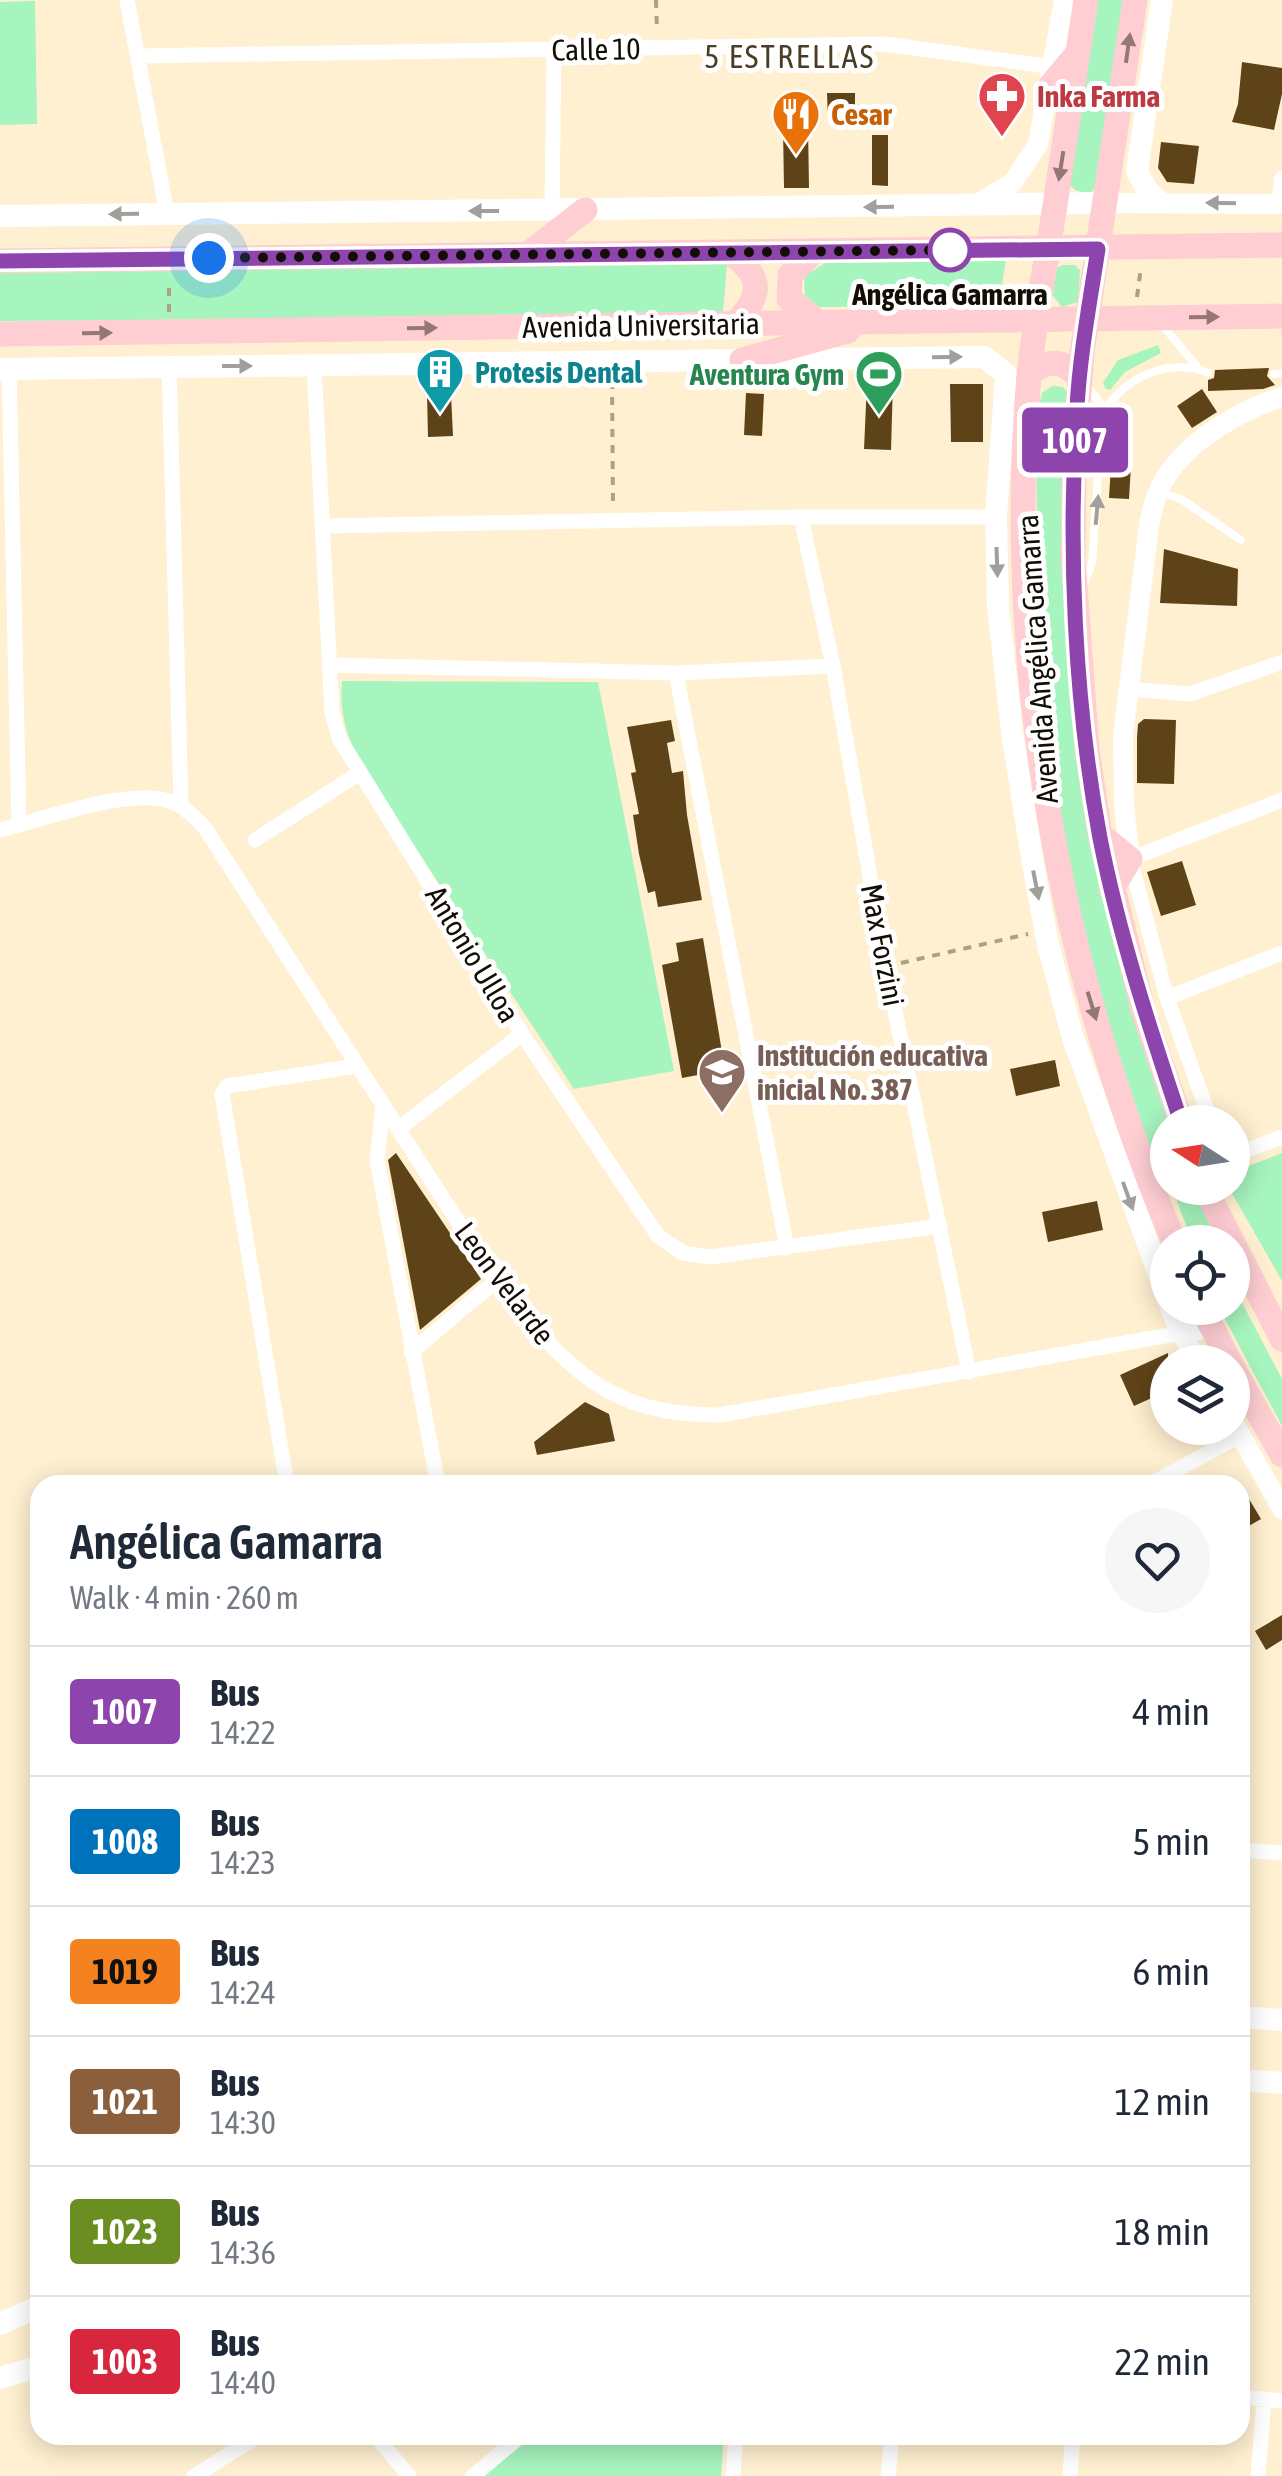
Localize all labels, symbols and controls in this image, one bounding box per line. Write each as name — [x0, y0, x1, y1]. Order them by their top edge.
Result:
street label: Calle 10 — [551, 31, 641, 67]
one-way arrow — [1121, 32, 1137, 64]
district label: 5 ESTRELLAS — [704, 38, 876, 75]
pharmacy icon: Inka Farma — [976, 70, 1028, 138]
place label: Inka Farma — [1037, 79, 1160, 113]
restaurant icon: Cesar — [770, 88, 822, 156]
place label: Cesar — [831, 97, 893, 131]
one-way arrow — [1053, 150, 1068, 182]
one-way arrow — [1205, 195, 1237, 211]
one-way arrow — [863, 199, 895, 215]
one-way arrow — [468, 203, 500, 219]
one-way arrow — [108, 207, 140, 223]
marker: Angélica Gamarra — [929, 229, 971, 271]
your location — [184, 233, 234, 283]
place label: Angélica Gamarra — [851, 277, 1048, 311]
street label: Avenida Universitaria — [522, 306, 760, 344]
one-way arrow — [1188, 309, 1220, 325]
one-way arrow — [407, 320, 439, 336]
one-way arrow — [82, 324, 114, 340]
building icon: Protesis Dental — [414, 346, 466, 414]
sports icon: Aventura Gym — [853, 348, 905, 416]
one-way arrow — [932, 349, 964, 365]
place label: Protesis Dental — [475, 355, 643, 389]
place label: Aventura Gym — [689, 357, 844, 391]
one-way arrow — [222, 358, 254, 374]
line badge: 1007 — [1005, 408, 1145, 472]
text: 1007 — [1042, 420, 1108, 460]
one-way arrow — [1089, 494, 1105, 526]
street label: Avenida Angélica Gamarra — [1010, 513, 1064, 805]
one-way arrow — [990, 547, 1006, 579]
one-way arrow — [1029, 869, 1045, 900]
street label: Antonio Ulloa — [419, 880, 527, 1028]
street label: Max Forzini — [854, 881, 912, 1009]
one-way arrow — [1085, 992, 1100, 1022]
place label: Institución educativa inicial No. 387 — [757, 1038, 988, 1106]
school or university icon: Institución educativa inicial No. 387 — [696, 1046, 748, 1114]
north arrow — [1150, 1105, 1250, 1205]
map controls — [1150, 1105, 1250, 1445]
one-way arrow — [1121, 1181, 1136, 1211]
street label: Leon Velarde — [448, 1215, 562, 1351]
button: locate — [1150, 1225, 1250, 1325]
button: layers — [1150, 1345, 1250, 1445]
button: heart — [1105, 1508, 1210, 1613]
text: Angélica Gamarra — [70, 1514, 383, 1569]
text: Walk · 4 min · 260 m — [70, 1579, 299, 1616]
text: Bus — [210, 1671, 260, 1714]
text: 4 min — [1132, 1690, 1210, 1733]
text: 1007 — [92, 1691, 158, 1731]
text: 14:22 — [210, 1714, 276, 1751]
text: Bus — [210, 1801, 260, 1844]
text: 5 min — [1132, 1820, 1210, 1863]
text: 1008 — [92, 1821, 158, 1861]
text: 14:23 — [210, 1844, 276, 1881]
text: Bus — [210, 1931, 260, 1974]
text: 6 min — [1132, 1950, 1210, 1993]
text: 1019 — [92, 1951, 158, 1991]
text: 14:24 — [210, 1974, 276, 2011]
text: Bus — [210, 2061, 260, 2104]
text: 12 min — [1115, 2080, 1210, 2123]
text: 1021 — [92, 2081, 158, 2121]
text: 14:30 — [210, 2104, 276, 2141]
text: Bus — [210, 2191, 260, 2234]
text: 18 min — [1115, 2210, 1210, 2253]
text: 1023 — [92, 2211, 158, 2251]
text: 14:36 — [210, 2234, 276, 2271]
text: Bus — [210, 2321, 260, 2364]
text: 22 min — [1115, 2340, 1210, 2383]
text: 1003 — [92, 2341, 158, 2381]
text: 14:40 — [210, 2364, 276, 2401]

